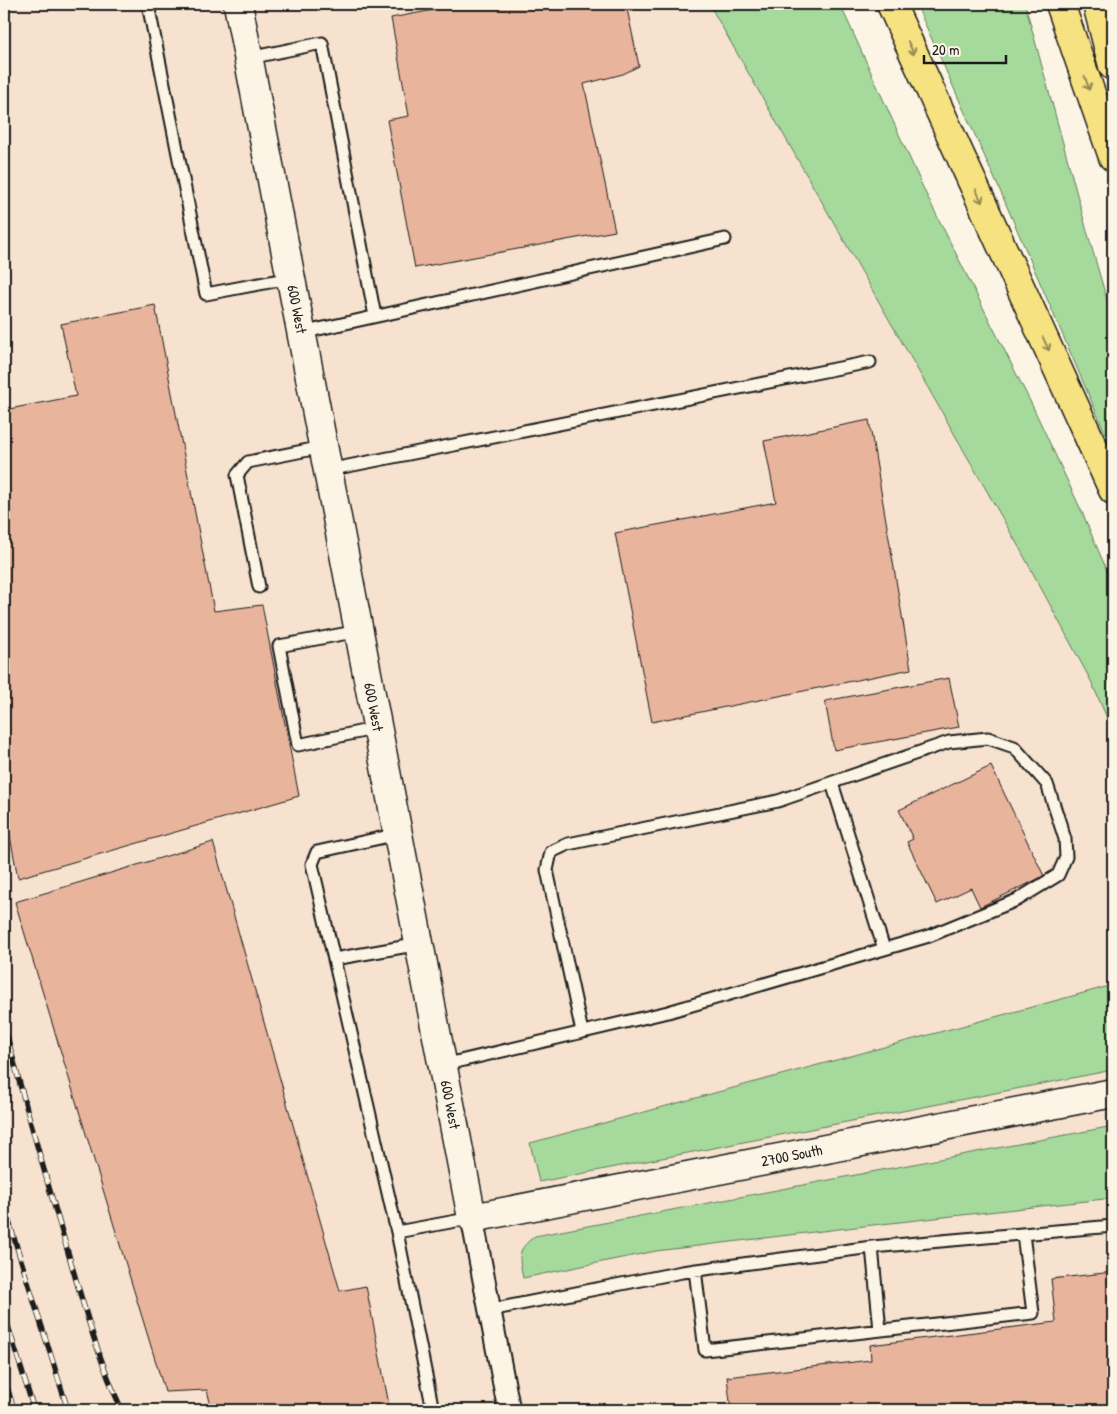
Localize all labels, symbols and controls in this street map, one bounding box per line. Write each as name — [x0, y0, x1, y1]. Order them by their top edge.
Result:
scale bar — [924, 32, 1007, 64]
text: 20 m — [932, 39, 959, 60]
one-way arrow — [907, 40, 916, 55]
one-way arrow — [1083, 75, 1093, 91]
one-way arrow — [974, 188, 984, 203]
street label: 600 West — [282, 283, 312, 336]
one-way arrow — [1042, 336, 1052, 351]
street label: 600 West — [359, 681, 389, 734]
street label: 600 West — [436, 1079, 466, 1132]
street label: 2700 South — [759, 1139, 824, 1171]

